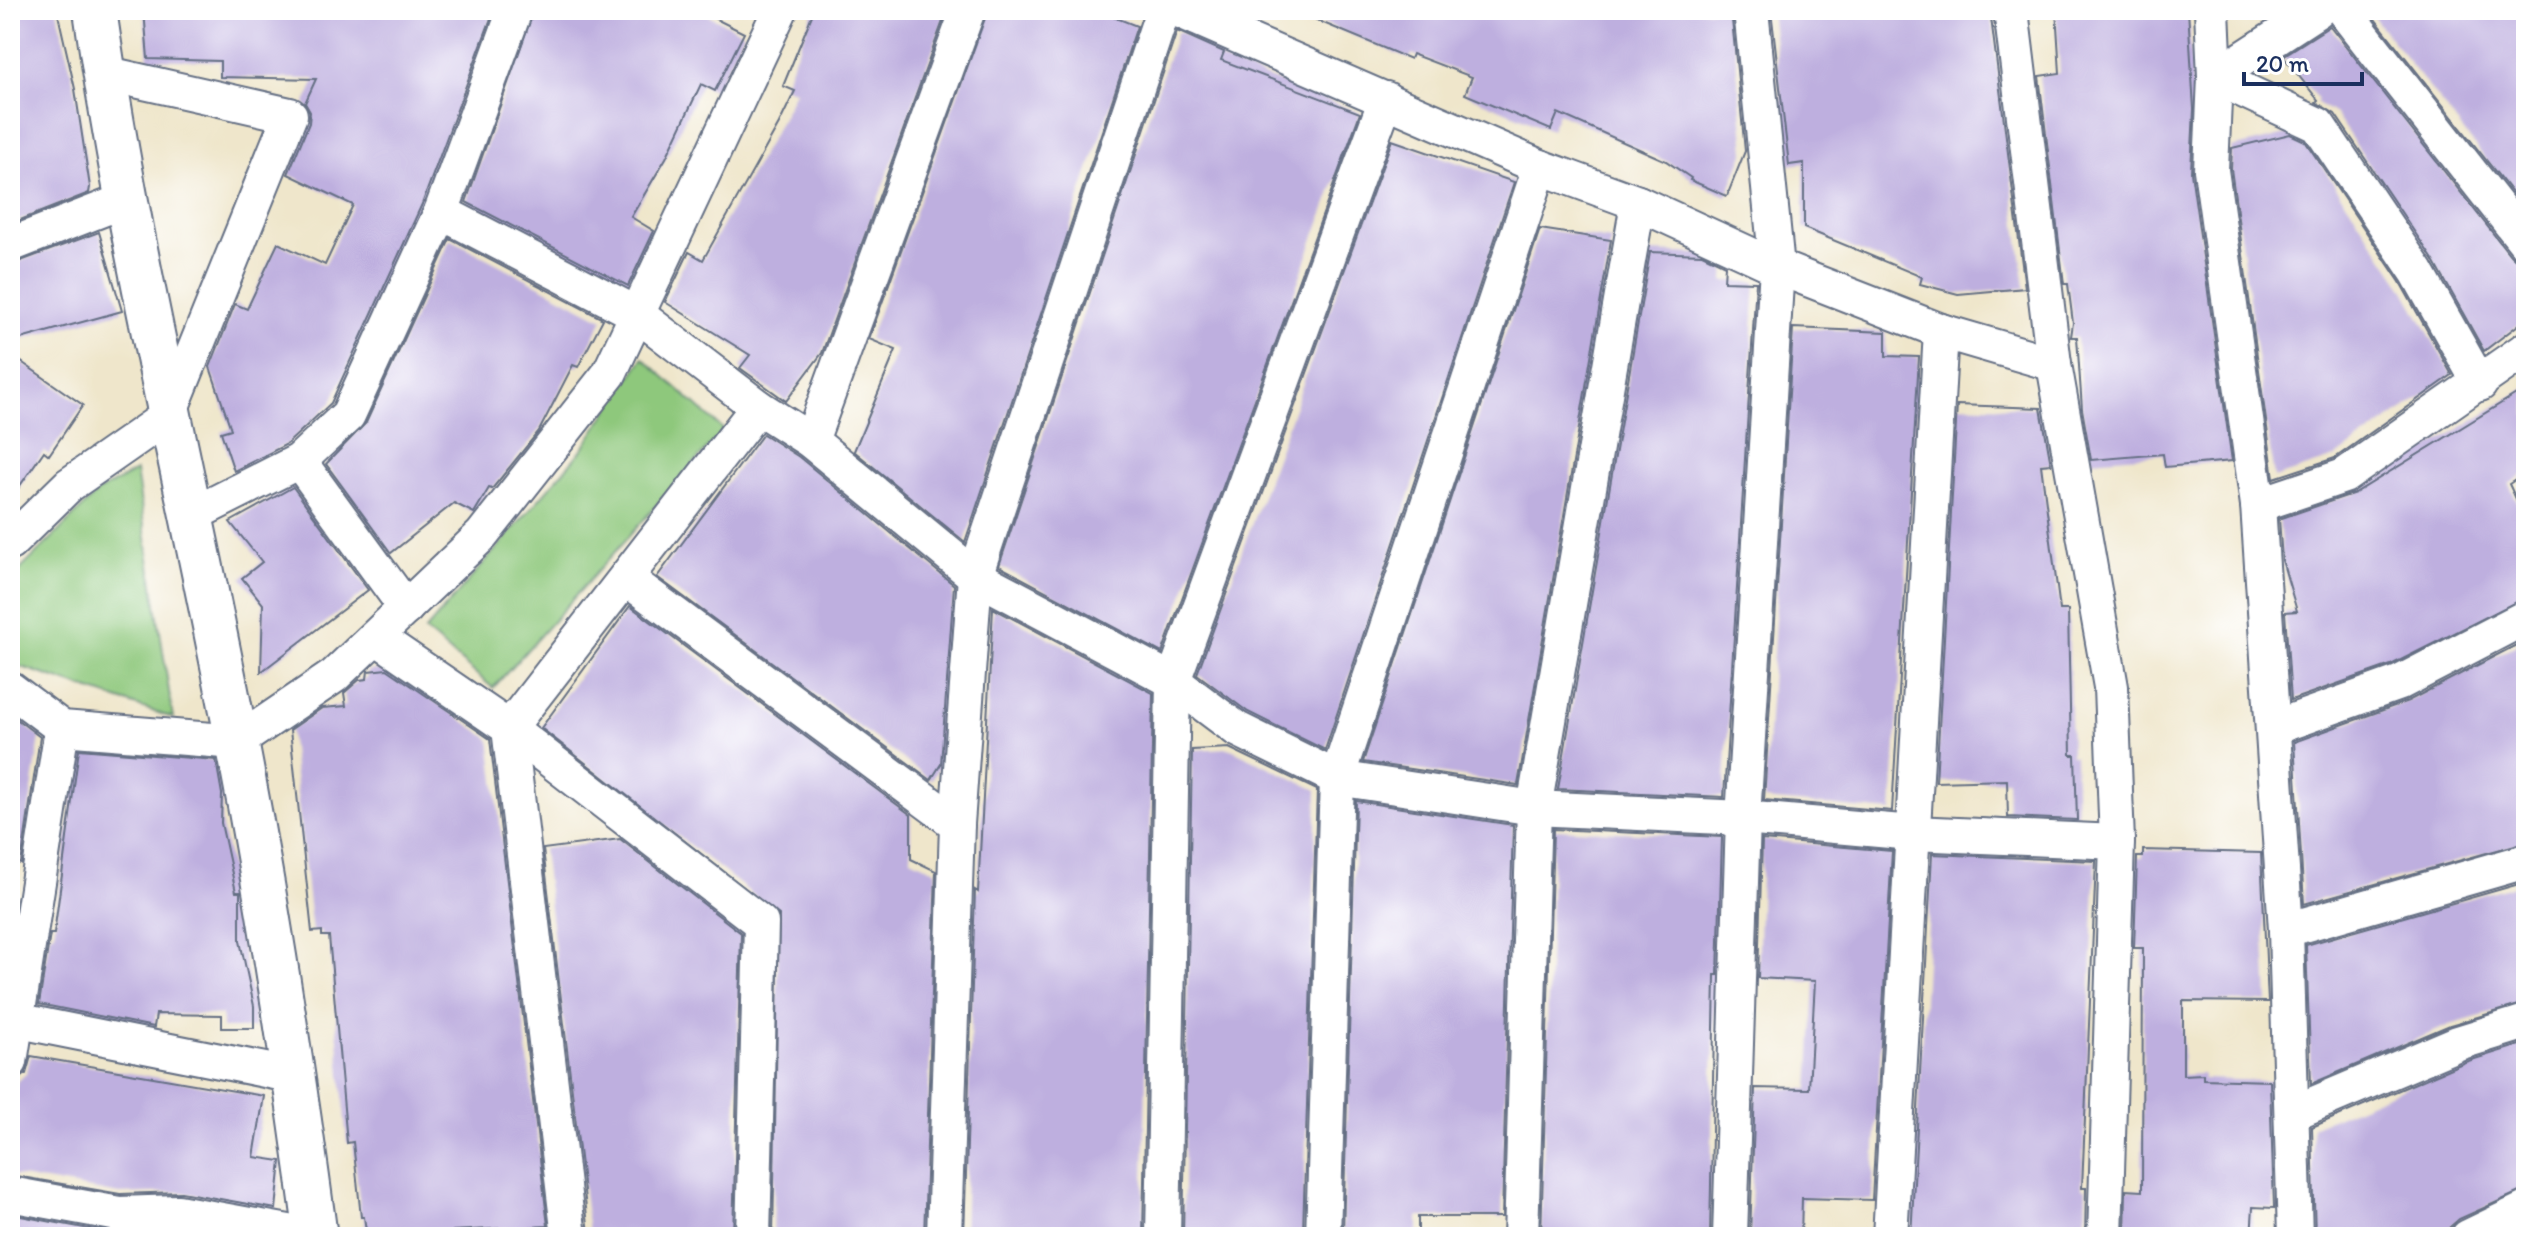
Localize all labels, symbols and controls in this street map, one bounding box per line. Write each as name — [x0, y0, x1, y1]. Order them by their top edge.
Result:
scale bar — [2244, 36, 2362, 86]
text: 20 m — [2256, 49, 2309, 78]

